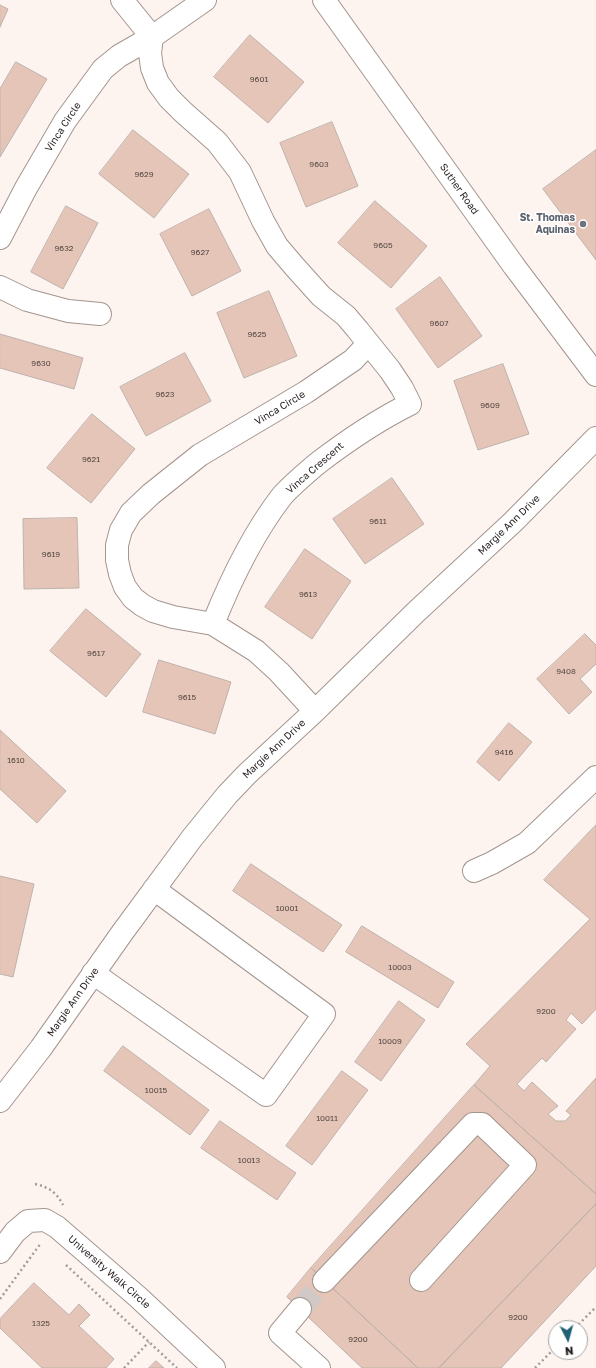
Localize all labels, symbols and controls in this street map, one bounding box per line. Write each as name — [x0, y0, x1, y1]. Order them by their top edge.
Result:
house number: 9601 — [250, 74, 268, 84]
street label: Vinca Circle — [43, 100, 83, 154]
house number: 9603 — [309, 159, 329, 169]
street label: Suther Road — [437, 161, 481, 217]
house number: 9629 — [134, 169, 154, 179]
place label: St. Thomas Aquinas — [520, 212, 575, 236]
marker: St. Thomas Aquinas — [578, 219, 588, 229]
house number: 9605 — [373, 240, 393, 250]
house number: 9632 — [55, 243, 73, 253]
house number: 9627 — [191, 247, 209, 257]
house number: 9607 — [430, 318, 448, 328]
house number: 9625 — [248, 329, 266, 339]
house number: 9630 — [31, 358, 51, 368]
street label: Vinca Circle — [253, 388, 307, 428]
house number: 9623 — [156, 389, 174, 399]
house number: 9609 — [480, 400, 500, 410]
street label: Vinca Crescent — [284, 440, 346, 496]
house number: 9621 — [82, 454, 100, 464]
street label: Margie Ann Drive — [476, 492, 542, 558]
house number: 9611 — [369, 516, 387, 526]
house number: 9619 — [42, 549, 60, 559]
house number: 9613 — [299, 589, 317, 599]
house number: 9617 — [87, 648, 105, 658]
house number: 9408 — [556, 666, 576, 676]
house number: 9615 — [178, 692, 196, 702]
street label: Margie Ann Drive — [240, 717, 308, 781]
house number: 9416 — [495, 747, 513, 757]
house number: 1610 — [7, 755, 25, 765]
house number: 10001 — [276, 903, 298, 913]
house number: 10003 — [388, 962, 412, 972]
street label: Margie Ann Drive — [45, 965, 101, 1039]
house number: 9200 — [536, 1006, 556, 1016]
house number: 10009 — [378, 1036, 402, 1046]
house number: 10015 — [145, 1085, 167, 1095]
house number: 10011 — [316, 1113, 338, 1123]
house number: 10013 — [238, 1155, 260, 1165]
street label: University Walk Circle — [65, 1233, 153, 1311]
house number: 9200 — [508, 1312, 528, 1322]
house number: 1325 — [32, 1318, 50, 1328]
north arrow — [548, 1320, 588, 1360]
house number: 9200 — [348, 1334, 368, 1344]
text: N — [564, 1345, 574, 1358]

